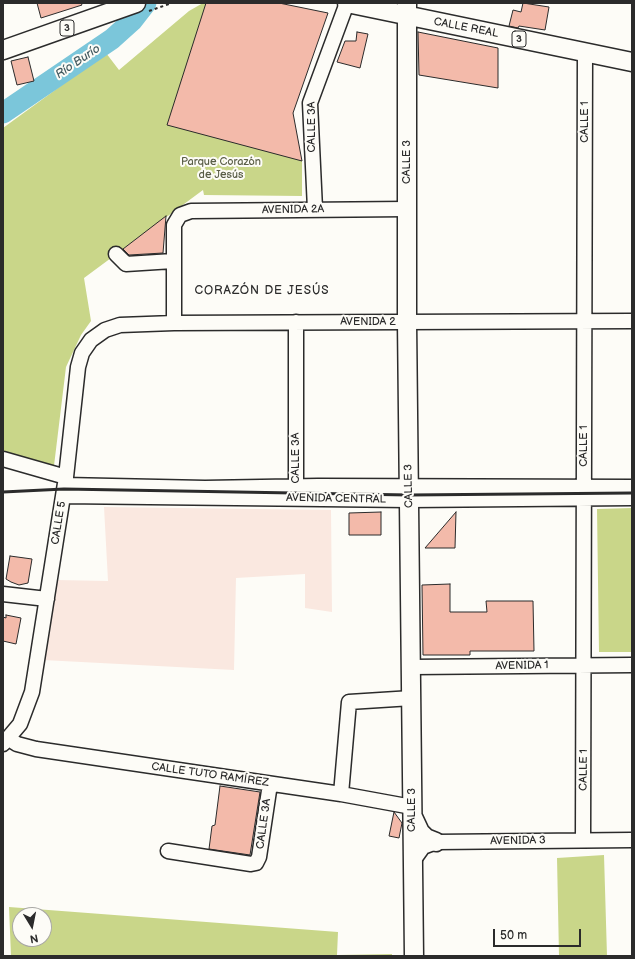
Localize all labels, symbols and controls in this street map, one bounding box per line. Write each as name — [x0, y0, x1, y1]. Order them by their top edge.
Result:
street label: CALLE REAL — [433, 15, 499, 41]
road number: 3 — [60, 20, 74, 36]
road number: 3 — [512, 31, 526, 47]
water label: Río Burío — [53, 42, 103, 82]
street label: CALLE 1 — [578, 101, 592, 143]
street label: CALLE 3A — [305, 102, 319, 152]
street label: CALLE 3 — [400, 140, 414, 184]
park label: Parque Corazón de Jesús — [181, 155, 261, 181]
street label: AVENIDA 2A — [262, 203, 324, 217]
district label: CORAZÓN DE JESÚS — [194, 284, 330, 298]
street label: AVENIDA 2 — [340, 315, 396, 329]
street label: CALLE 1 — [577, 425, 591, 467]
street label: CALLE 3A — [289, 433, 303, 483]
street label: CALLE 3 — [402, 464, 416, 508]
street label: AVENIDA CENTRAL — [286, 492, 386, 506]
street label: CALLE 5 — [49, 500, 69, 546]
street label: AVENIDA 1 — [495, 659, 549, 673]
street label: CALLE 1 — [577, 749, 591, 791]
street label: CALLE TUTO RAMÍREZ — [150, 760, 270, 790]
street label: CALLE 3 — [405, 788, 419, 832]
street label: CALLE 3A — [254, 798, 274, 850]
street label: AVENIDA 3 — [490, 834, 546, 848]
north arrow — [12, 907, 52, 947]
scale bar — [495, 921, 583, 947]
text: 50 m — [500, 928, 527, 943]
text: N — [29, 931, 39, 945]

